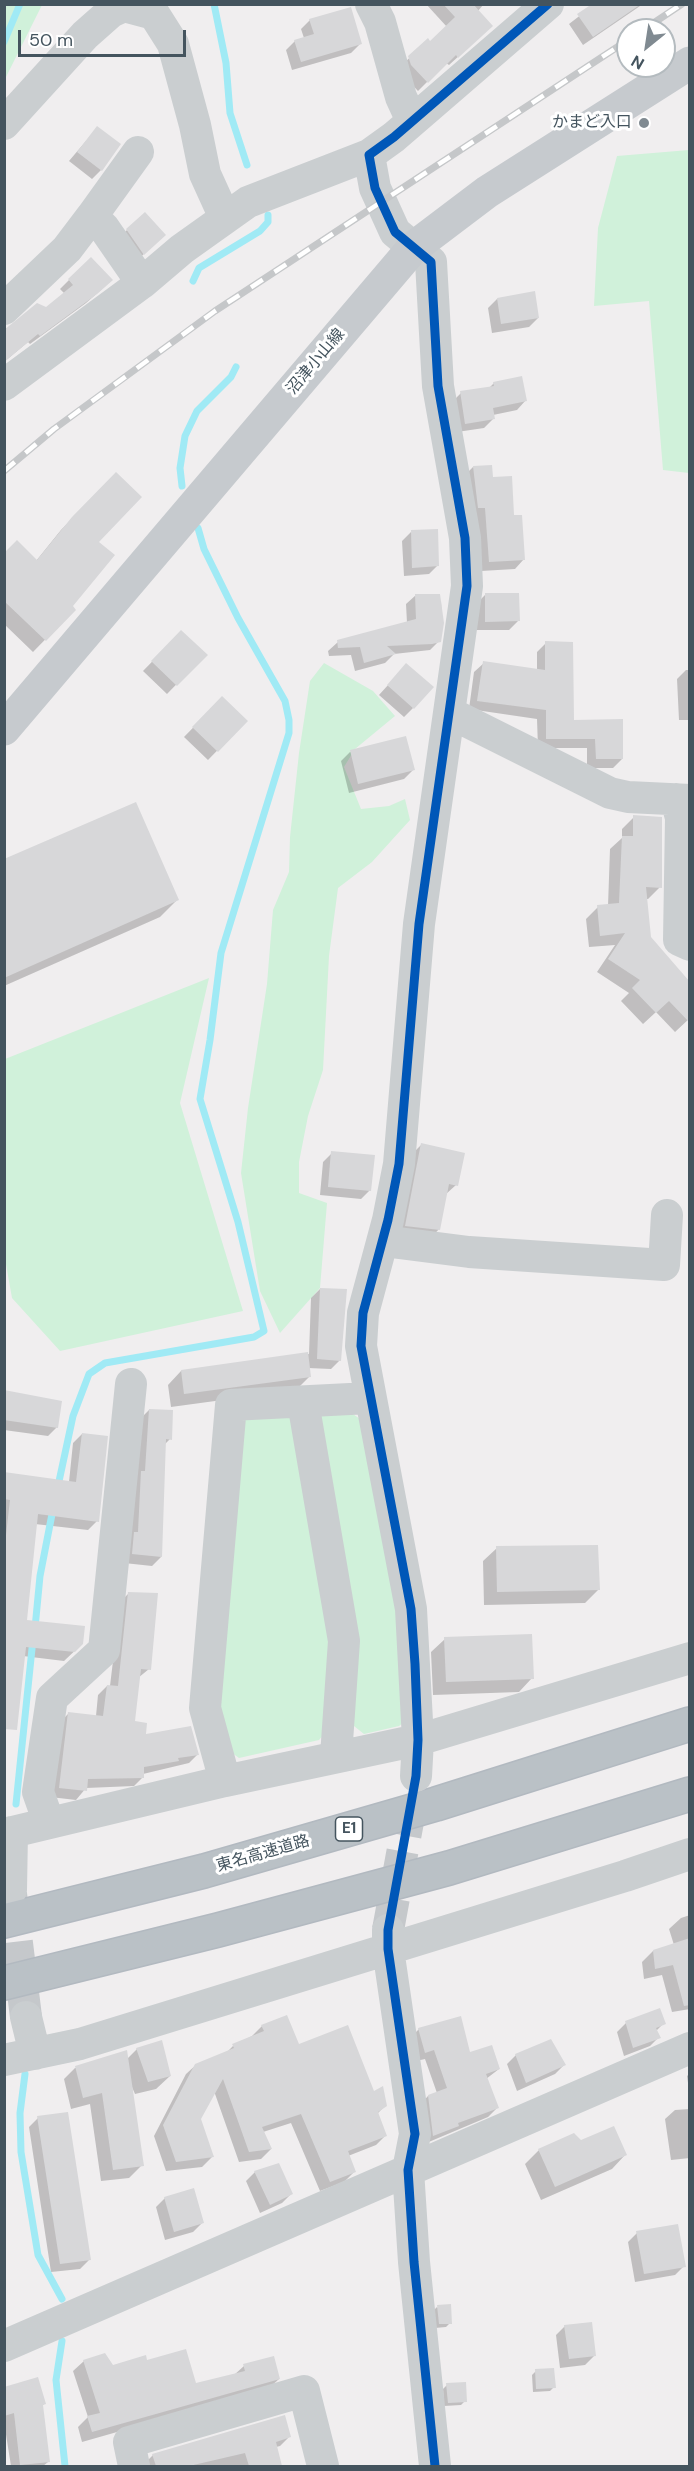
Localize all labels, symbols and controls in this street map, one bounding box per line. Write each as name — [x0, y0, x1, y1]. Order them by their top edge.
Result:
scale bar — [21, 18, 189, 56]
north arrow — [616, 18, 676, 78]
text: 50 m — [29, 28, 73, 52]
text: N — [627, 50, 648, 74]
place label: かまど入口 — [552, 113, 632, 133]
marker: かまど入口 — [637, 116, 651, 130]
street label: 沼津小山線 — [283, 325, 349, 399]
road number: E1 — [336, 1817, 362, 1841]
street label: 東名高速道路 — [214, 1832, 312, 1876]

